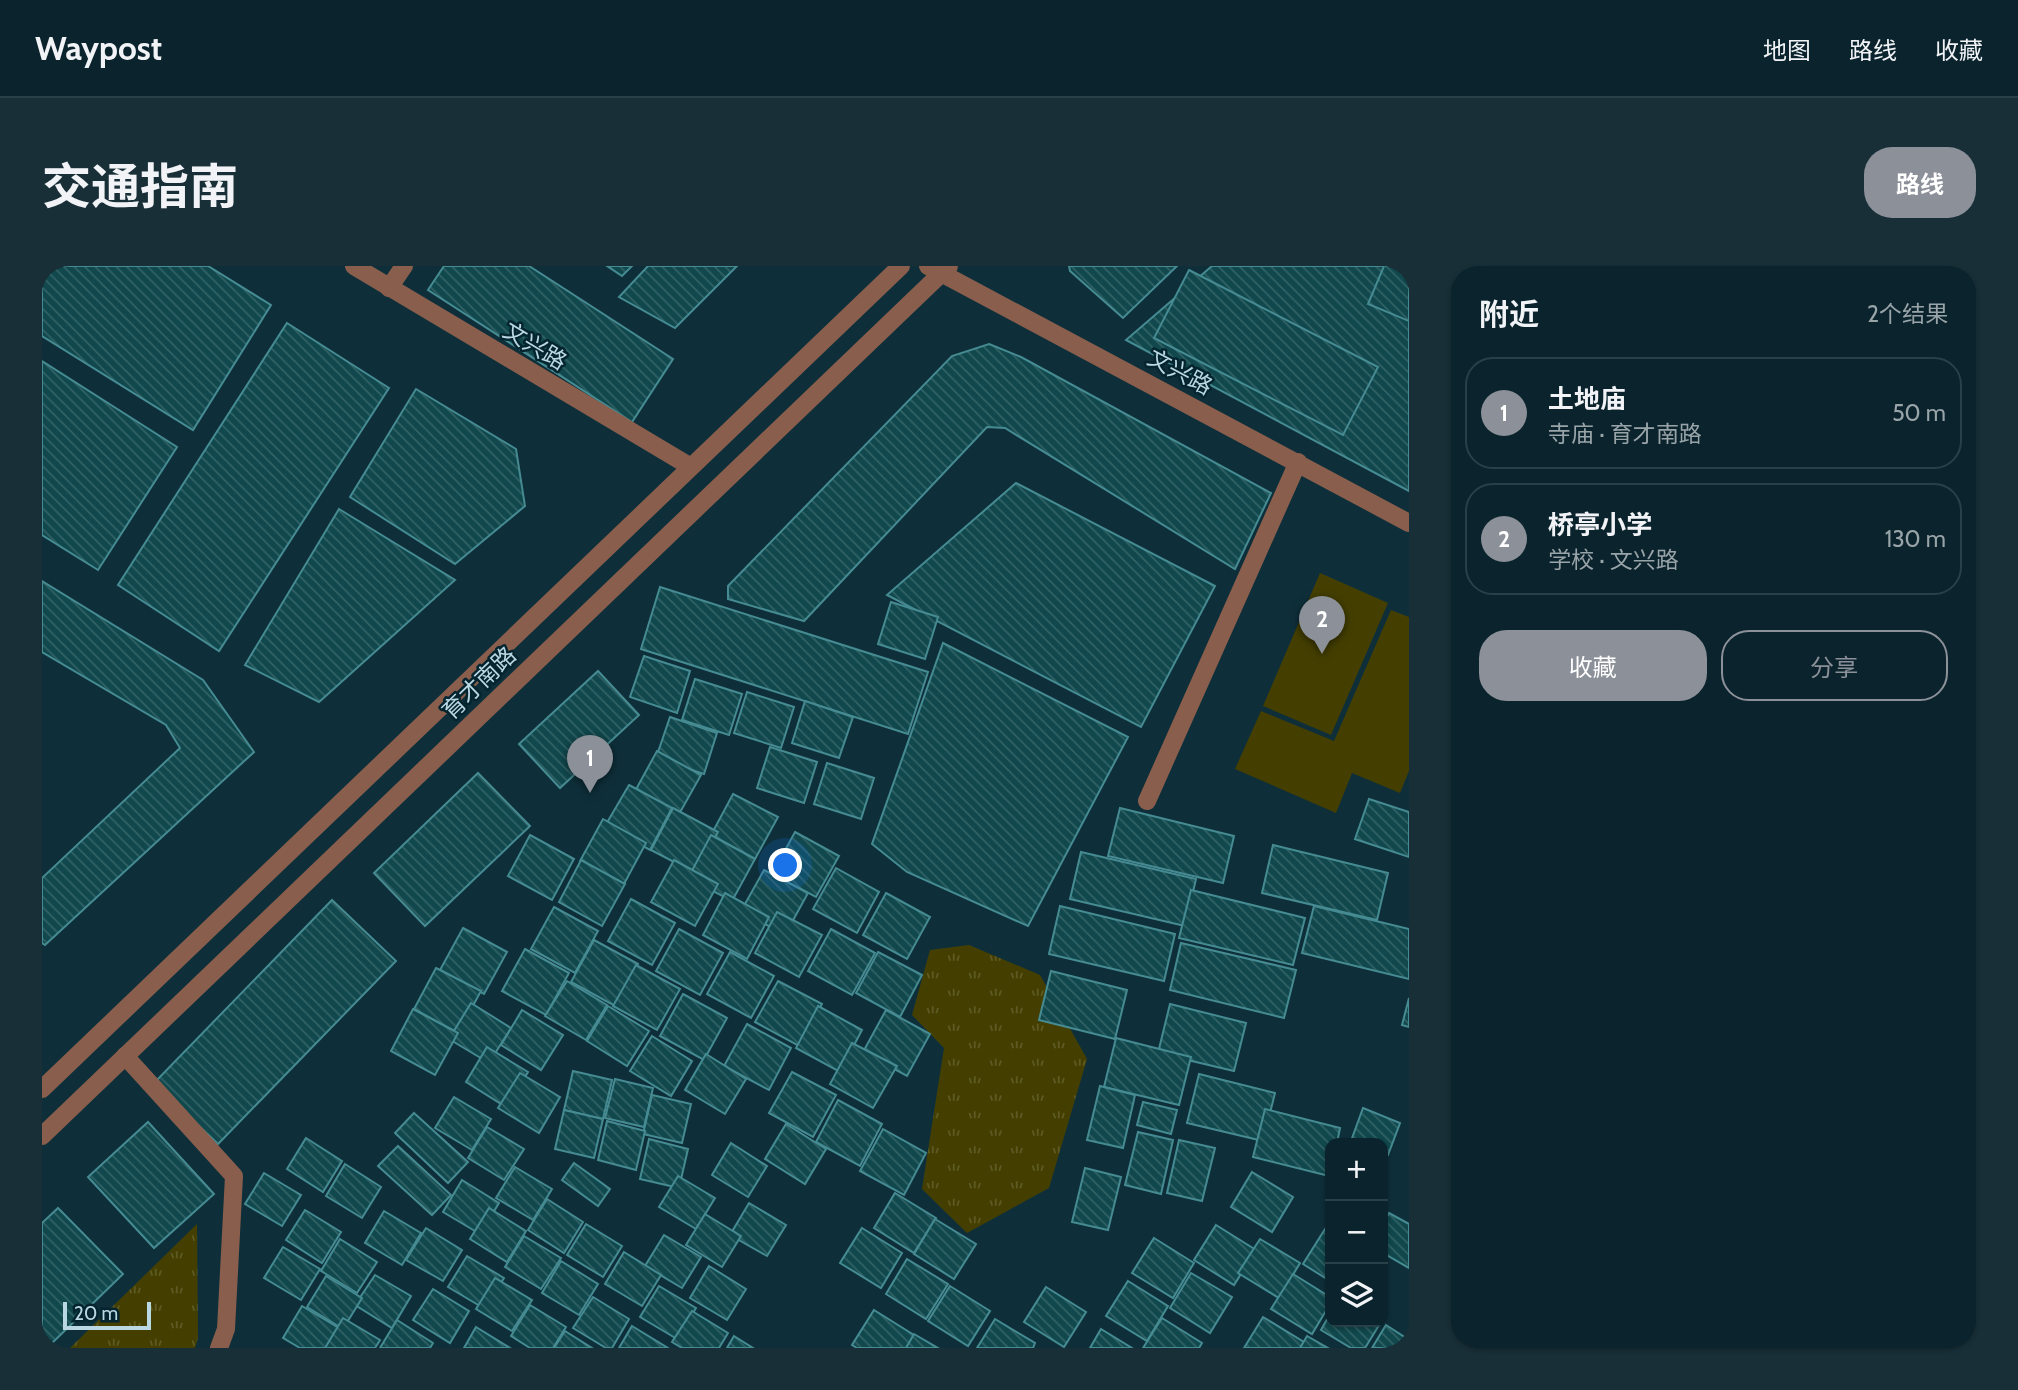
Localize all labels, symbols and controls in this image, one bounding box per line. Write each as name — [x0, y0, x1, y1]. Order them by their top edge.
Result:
text: Waypost — [35, 28, 162, 68]
text: 地图 — [1763, 36, 1811, 65]
text: 路线 — [1849, 36, 1897, 65]
text: 收藏 — [1935, 36, 1983, 65]
button: 路线 — [1864, 147, 1976, 218]
text: 交通指南 — [42, 157, 238, 216]
text: 附近 — [1479, 296, 1539, 333]
text: 2个结果 — [1867, 300, 1948, 328]
street label: 文兴路 — [498, 316, 572, 376]
street label: 文兴路 — [1143, 343, 1217, 401]
text: 土地庙 — [1548, 383, 1626, 415]
text: 1 — [1500, 399, 1508, 427]
text: 50 m — [1892, 399, 1946, 427]
text: 寺庙 · 育才南路 — [1548, 420, 1702, 448]
text: 桥亭小学 — [1548, 509, 1652, 541]
text: 2 — [1498, 525, 1510, 553]
text: 130 m — [1885, 525, 1946, 553]
text: 学校 · 文兴路 — [1548, 546, 1679, 574]
pin: 2 — [1299, 596, 1345, 654]
button: 收藏 — [1479, 630, 1707, 701]
button: 分享 — [1721, 630, 1948, 701]
street label: 育才南路 — [436, 641, 522, 725]
pin: 1 — [567, 735, 613, 793]
your location — [768, 848, 802, 882]
map controls — [1325, 1138, 1388, 1327]
button: + — [1325, 1138, 1388, 1201]
button: − — [1325, 1201, 1388, 1264]
button: layers — [1325, 1264, 1388, 1327]
scale bar — [63, 1299, 150, 1331]
text: 20 m — [74, 1302, 118, 1325]

